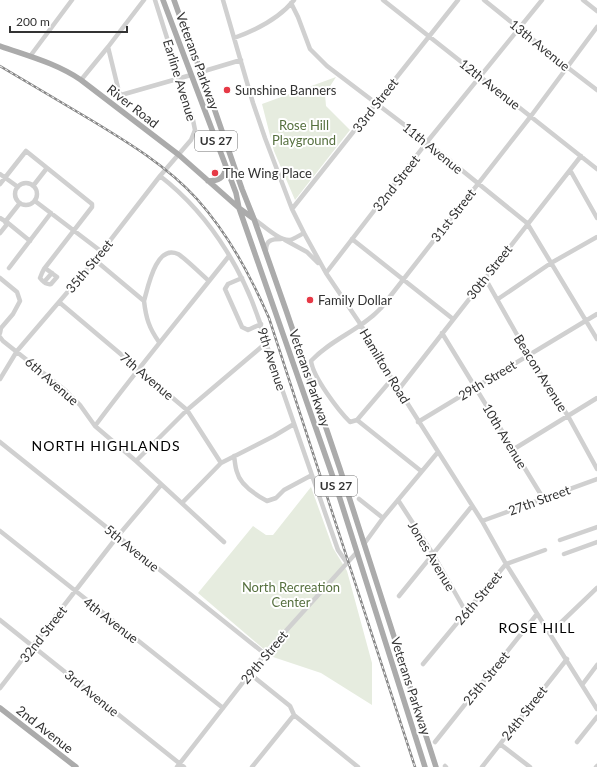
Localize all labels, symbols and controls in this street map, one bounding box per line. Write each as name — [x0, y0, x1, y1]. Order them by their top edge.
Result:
scale bar — [10, 8, 127, 34]
street label: Veterans Parkway — [173, 10, 223, 112]
text: 200 m — [16, 14, 50, 29]
street label: 13th Avenue — [507, 16, 573, 74]
street label: Earline Avenue — [160, 37, 200, 123]
street label: 12th Avenue — [456, 55, 524, 113]
street label: 33rd Street — [349, 74, 401, 135]
street label: River Road — [104, 81, 162, 131]
place label: Sunshine Banners — [235, 82, 337, 98]
marker: Sunshine Banners — [222, 85, 232, 95]
park label: Rose Hill Playground — [272, 117, 336, 148]
street label: 11th Avenue — [400, 119, 466, 177]
road number: US 27 — [195, 131, 237, 151]
street label: 32nd Street — [369, 151, 423, 214]
place label: The Wing Place — [223, 165, 312, 181]
marker: The Wing Place — [210, 168, 220, 178]
street label: 31st Street — [427, 185, 479, 245]
street label: 35th Street — [62, 236, 116, 296]
street label: 30th Street — [463, 241, 515, 302]
place label: Family Dollar — [318, 292, 392, 308]
marker: Family Dollar — [305, 295, 315, 305]
street label: 9th Avenue — [254, 325, 290, 393]
street label: Hamilton Road — [356, 326, 414, 406]
street label: Veterans Parkway — [286, 327, 334, 429]
street label: Beacon Avenue — [511, 331, 571, 415]
street label: 7th Avenue — [117, 349, 177, 403]
street label: 6th Avenue — [22, 354, 82, 409]
street label: 29th Street — [455, 356, 519, 403]
street label: 10th Avenue — [479, 401, 531, 471]
district label: NORTH HIGHLANDS — [31, 437, 181, 454]
road number: US 27 — [315, 476, 357, 496]
street label: 27th Street — [506, 481, 572, 519]
street label: Jones Avenue — [405, 518, 459, 594]
street label: 5th Avenue — [102, 521, 163, 575]
street label: 26th Street — [451, 568, 505, 628]
park label: North Recreation Center — [242, 579, 340, 610]
street label: 4th Avenue — [80, 594, 142, 647]
street label: 32nd Street — [16, 602, 70, 665]
district label: ROSE HILL — [498, 619, 576, 636]
street label: 29th Street — [237, 627, 291, 687]
street label: Veterans Parkway — [388, 635, 434, 737]
street label: 25th Street — [459, 648, 513, 708]
street label: 3rd Avenue — [62, 666, 122, 720]
street label: 24th Street — [498, 682, 550, 743]
street label: 2nd Avenue — [13, 702, 77, 756]

